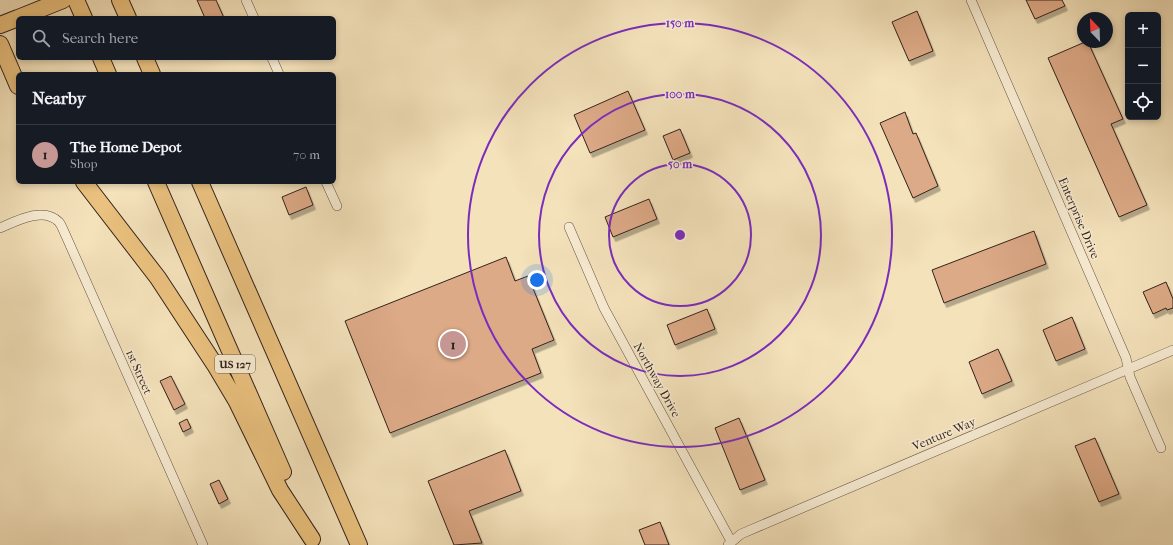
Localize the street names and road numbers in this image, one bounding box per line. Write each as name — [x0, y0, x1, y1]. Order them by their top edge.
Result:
street label: Enterprise Drive — [1056, 175, 1103, 261]
street label: Northway Drive — [631, 340, 683, 420]
street label: 1st Street — [123, 348, 155, 397]
road number: US 127 — [215, 355, 255, 373]
street label: Venture Way — [909, 414, 978, 454]

